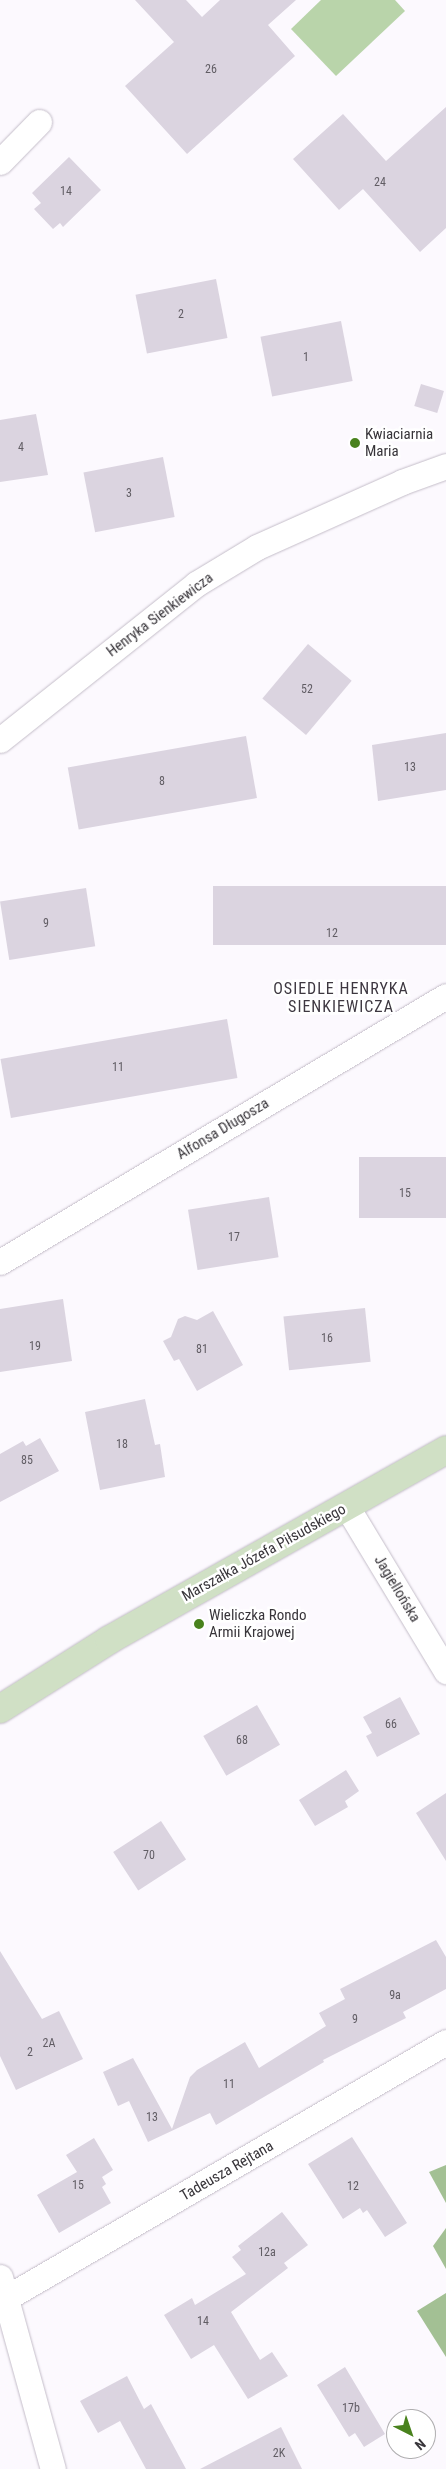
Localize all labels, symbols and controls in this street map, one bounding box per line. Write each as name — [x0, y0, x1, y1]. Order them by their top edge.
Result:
house number: 26 — [205, 63, 217, 77]
house number: 24 — [374, 176, 386, 190]
house number: 14 — [60, 185, 72, 199]
house number: 2 — [178, 308, 184, 322]
house number: 1 — [303, 351, 309, 365]
place label: Kwiaciarnia Maria — [365, 425, 433, 460]
marker: Kwiaciarnia Maria — [349, 437, 361, 449]
house number: 4 — [18, 441, 24, 455]
house number: 3 — [126, 487, 132, 501]
street label: Henryka Sienkiewicza — [103, 569, 217, 661]
house number: 52 — [301, 683, 313, 697]
house number: 13 — [404, 761, 416, 775]
house number: 8 — [159, 775, 165, 789]
house number: 9 — [43, 917, 49, 931]
house number: 12 — [326, 927, 338, 941]
district label: OSIEDLE HENRYKA SIENKIEWICZA — [271, 979, 411, 1017]
house number: 11 — [112, 1061, 124, 1075]
street label: Alfonsa Długosza — [174, 1094, 272, 1164]
house number: 15 — [399, 1187, 411, 1201]
house number: 17 — [228, 1231, 240, 1245]
house number: 16 — [321, 1332, 333, 1346]
house number: 19 — [29, 1340, 41, 1354]
house number: 81 — [196, 1343, 208, 1357]
house number: 18 — [116, 1438, 128, 1452]
house number: 85 — [21, 1454, 33, 1468]
street label: Marszałka Józefa Piłsudskiego — [179, 1500, 349, 1606]
street label: Jagiellońska — [370, 1552, 424, 1626]
place label: Wieliczka Rondo Armii Krajowej — [209, 1606, 306, 1641]
marker: Wieliczka Rondo Armii Krajowej — [193, 1618, 205, 1630]
house number: 66 — [385, 1718, 397, 1732]
house number: 68 — [236, 1734, 248, 1748]
house number: 70 — [143, 1849, 155, 1863]
house number: 9a — [389, 1989, 401, 2003]
house number: 9 — [352, 2013, 358, 2027]
house number: 2A — [43, 2037, 55, 2051]
house number: 2 — [27, 2046, 33, 2060]
house number: 11 — [223, 2078, 235, 2092]
house number: 13 — [146, 2111, 158, 2125]
street label: Tadeusza Rejtana — [177, 2137, 277, 2205]
house number: 15 — [72, 2179, 84, 2193]
house number: 12 — [347, 2180, 359, 2194]
house number: 12a — [258, 2246, 276, 2260]
house number: 14 — [197, 2315, 209, 2329]
house number: 17b — [342, 2402, 360, 2416]
north arrow — [386, 2409, 436, 2459]
text: N — [412, 2436, 429, 2453]
house number: 2K — [273, 2447, 285, 2461]

